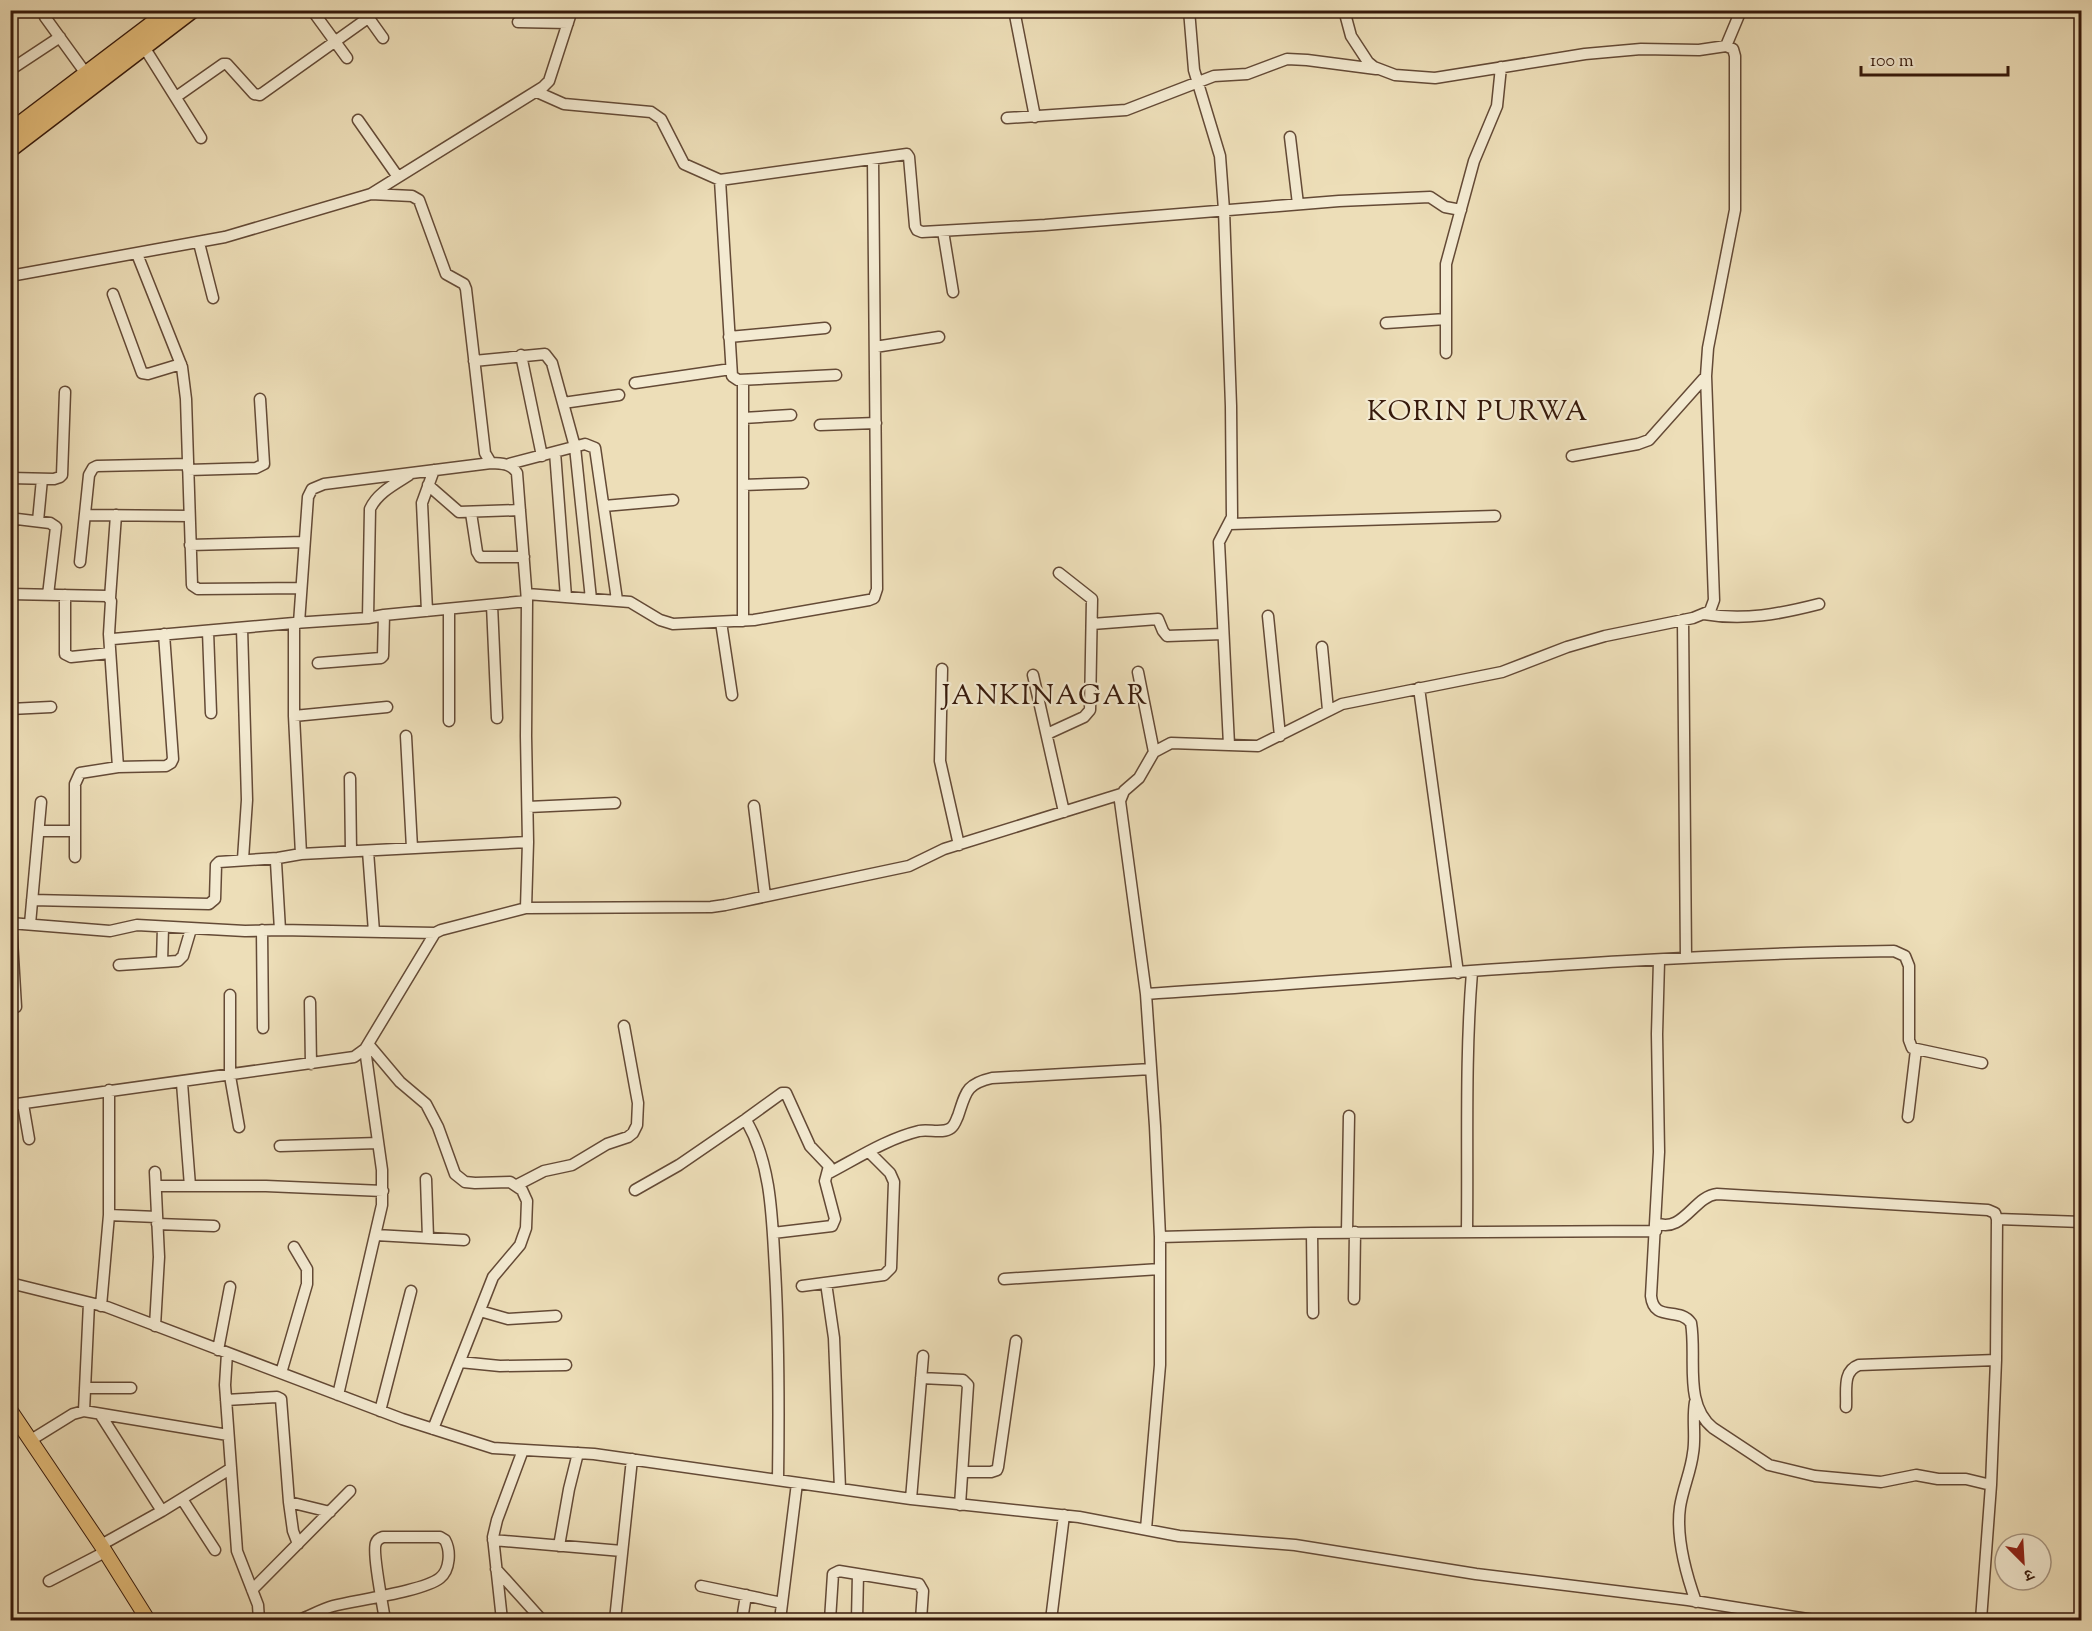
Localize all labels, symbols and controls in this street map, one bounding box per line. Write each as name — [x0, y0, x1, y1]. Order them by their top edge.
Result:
scale bar — [1861, 39, 2008, 77]
text: 100 m — [1870, 49, 1914, 75]
district label: KORIN PURWA — [1367, 393, 1589, 433]
district label: JANKINAGAR — [940, 677, 1148, 717]
north arrow — [1993, 1532, 2053, 1592]
text: उ — [2018, 1561, 2037, 1586]

